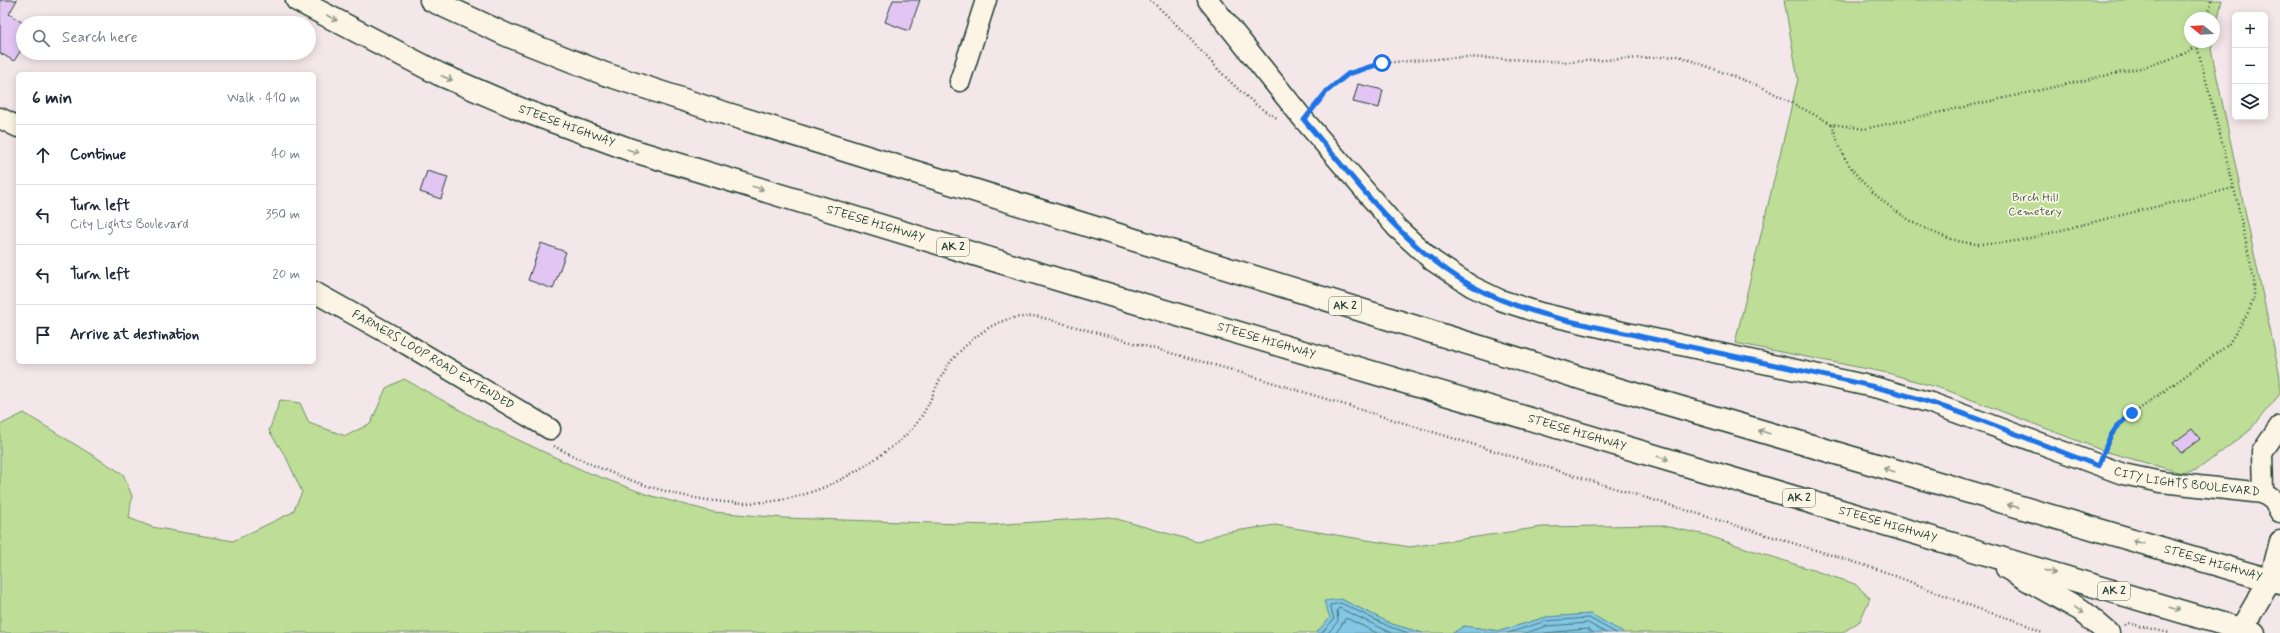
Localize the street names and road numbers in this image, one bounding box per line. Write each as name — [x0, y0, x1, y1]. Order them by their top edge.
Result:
street label: STEESE HIGHWAY — [516, 101, 617, 151]
street label: STEESE HIGHWAY — [824, 202, 927, 247]
road number: AK 2 — [937, 238, 969, 256]
road number: AK 2 — [1329, 297, 1361, 315]
street label: FARMERS LOOP ROAD EXTENDED — [349, 307, 517, 414]
street label: STEESE HIGHWAY — [1215, 319, 1318, 363]
street label: STEESE HIGHWAY — [1526, 411, 1628, 455]
street label: CITY LIGHTS BOULEVARD — [2111, 463, 2261, 501]
road number: AK 2 — [1783, 489, 1815, 507]
street label: STEESE HIGHWAY — [1837, 503, 1939, 547]
street label: STEESE HIGHWAY — [2162, 541, 2264, 585]
road number: AK 2 — [2098, 582, 2130, 600]

